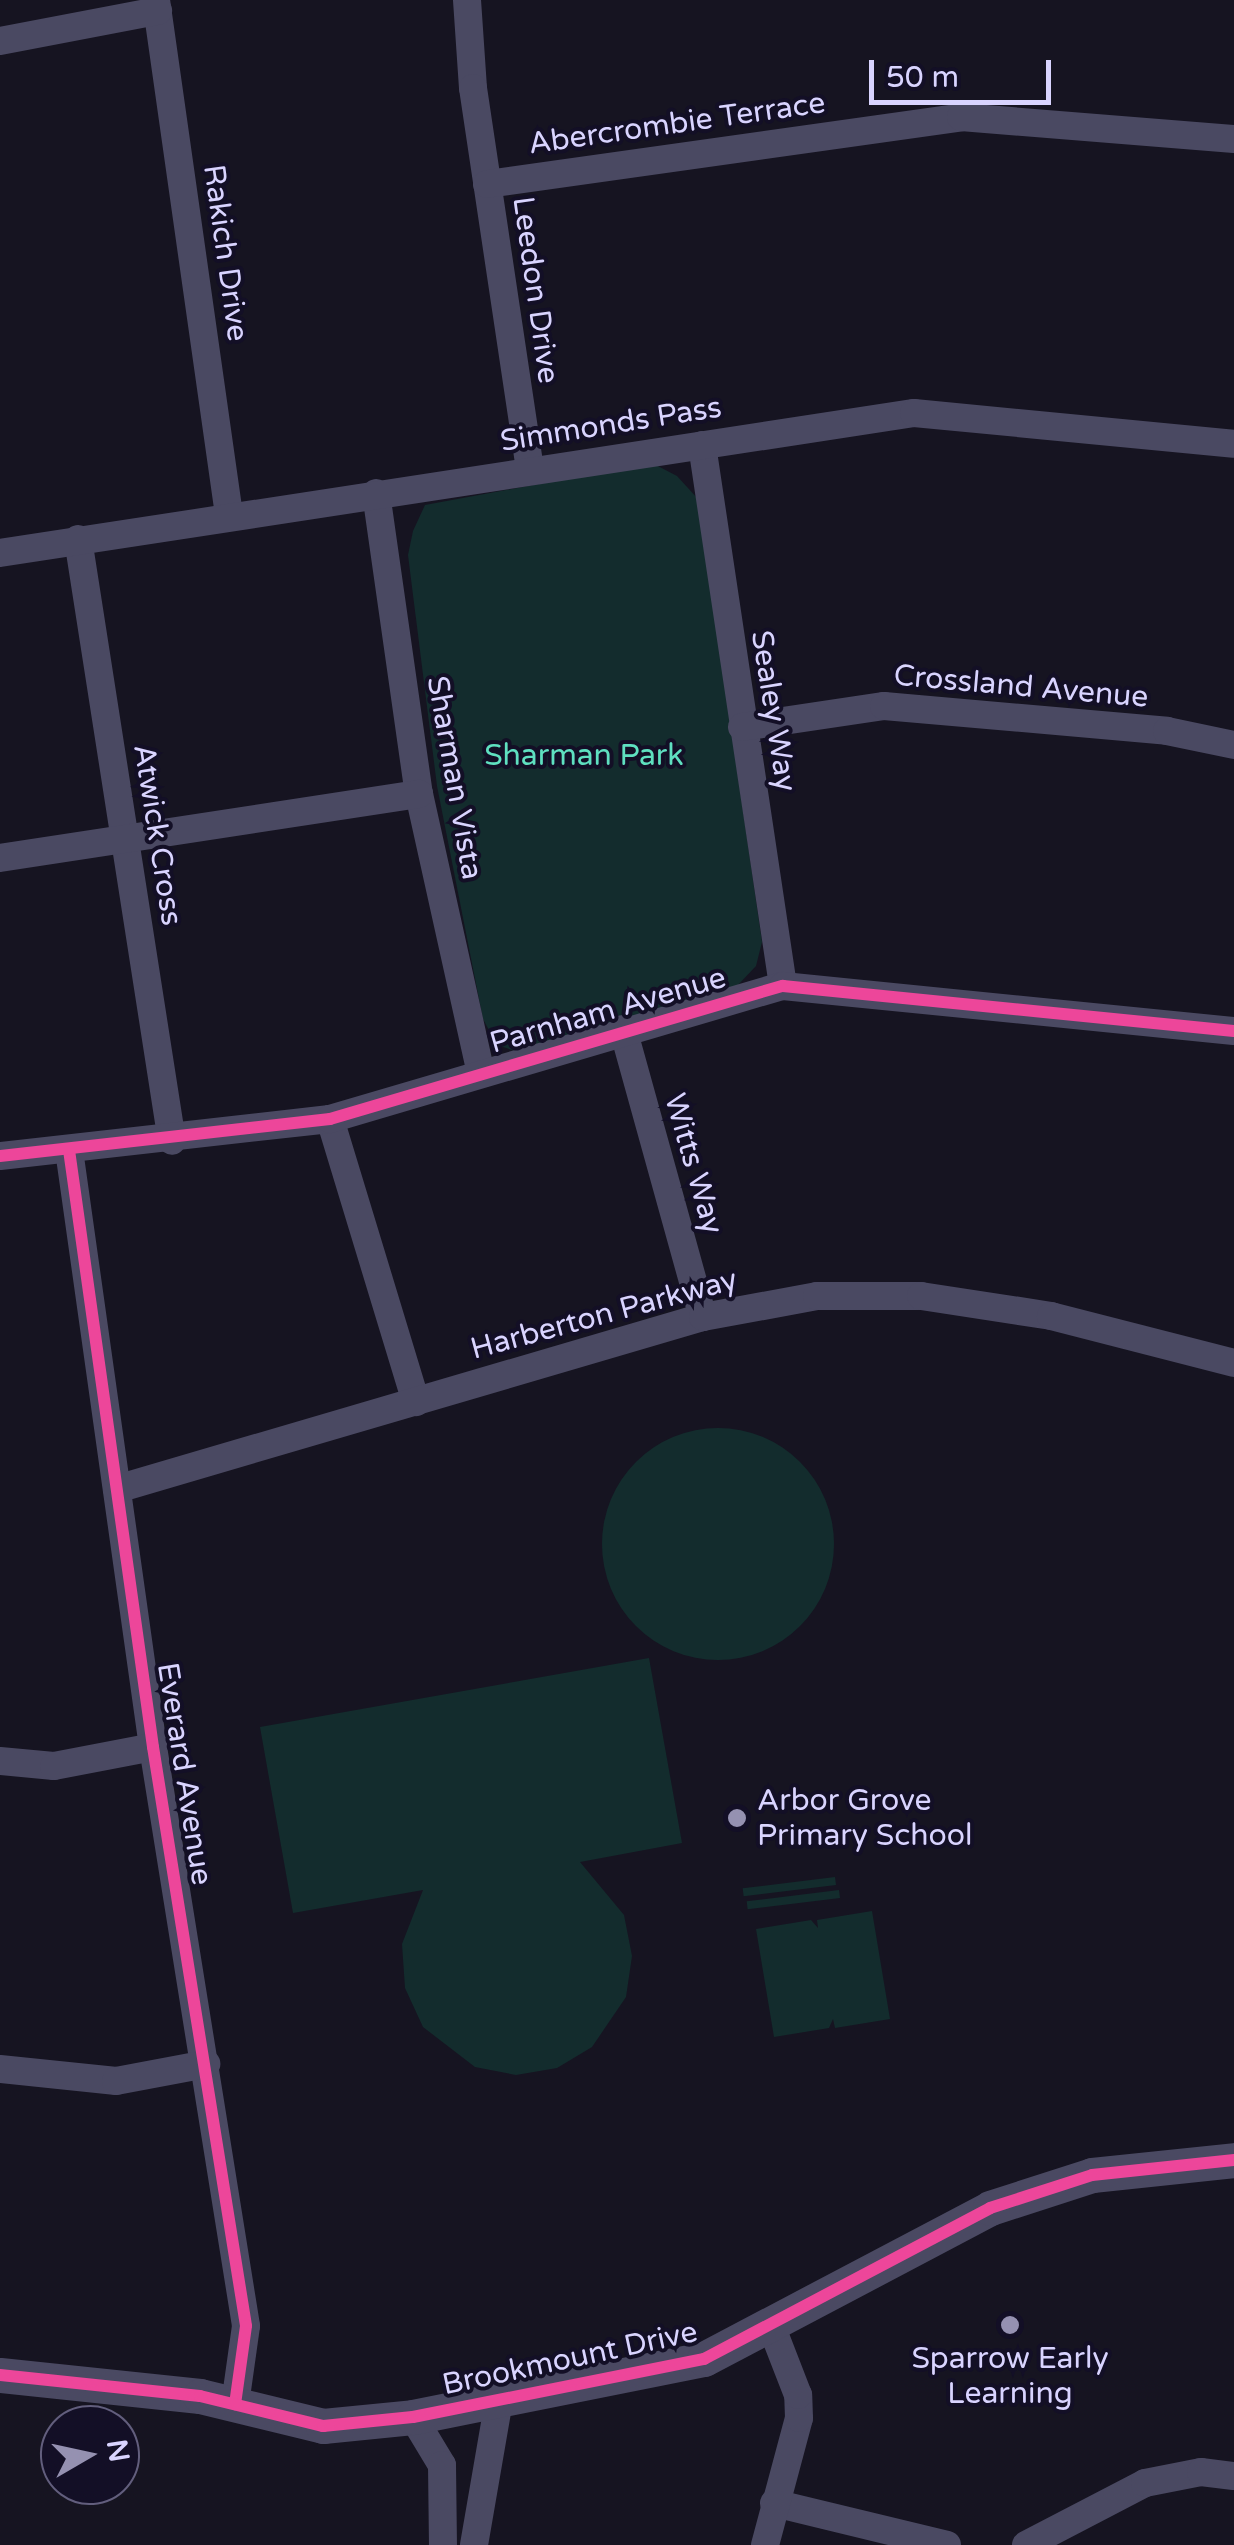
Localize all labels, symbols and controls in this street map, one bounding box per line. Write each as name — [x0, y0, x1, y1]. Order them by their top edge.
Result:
scale bar — [874, 40, 1056, 102]
text: 50 m — [886, 59, 959, 96]
street label: Abercrombie Terrace — [526, 85, 828, 163]
street label: Rakich Drive — [195, 162, 255, 344]
street label: Leedon Drive — [504, 194, 566, 386]
street label: Simmonds Pass — [498, 390, 724, 460]
street label: Sealey Way — [743, 628, 803, 794]
street label: Crossland Avenue — [892, 658, 1150, 716]
street label: Sharman Vista — [418, 673, 490, 883]
park label: Sharman Park — [484, 738, 684, 774]
street label: Atwick Cross — [125, 742, 189, 928]
street label: Parnham Avenue — [486, 960, 730, 1062]
street label: Witts Way — [656, 1090, 730, 1238]
street label: Harberton Parkway — [467, 1262, 741, 1368]
street label: Everard Avenue — [149, 1660, 219, 1888]
place label: Arbor Grove Primary School — [757, 1783, 972, 1854]
marker: Arbor Grove Primary School — [726, 1807, 748, 1829]
street label: Brookmount Drive — [439, 2314, 701, 2404]
marker: Sparrow Early Learning — [999, 2314, 1021, 2336]
place label: Sparrow Early Learning — [911, 2341, 1109, 2412]
north arrow — [40, 2405, 140, 2505]
text: N — [99, 2437, 136, 2464]

